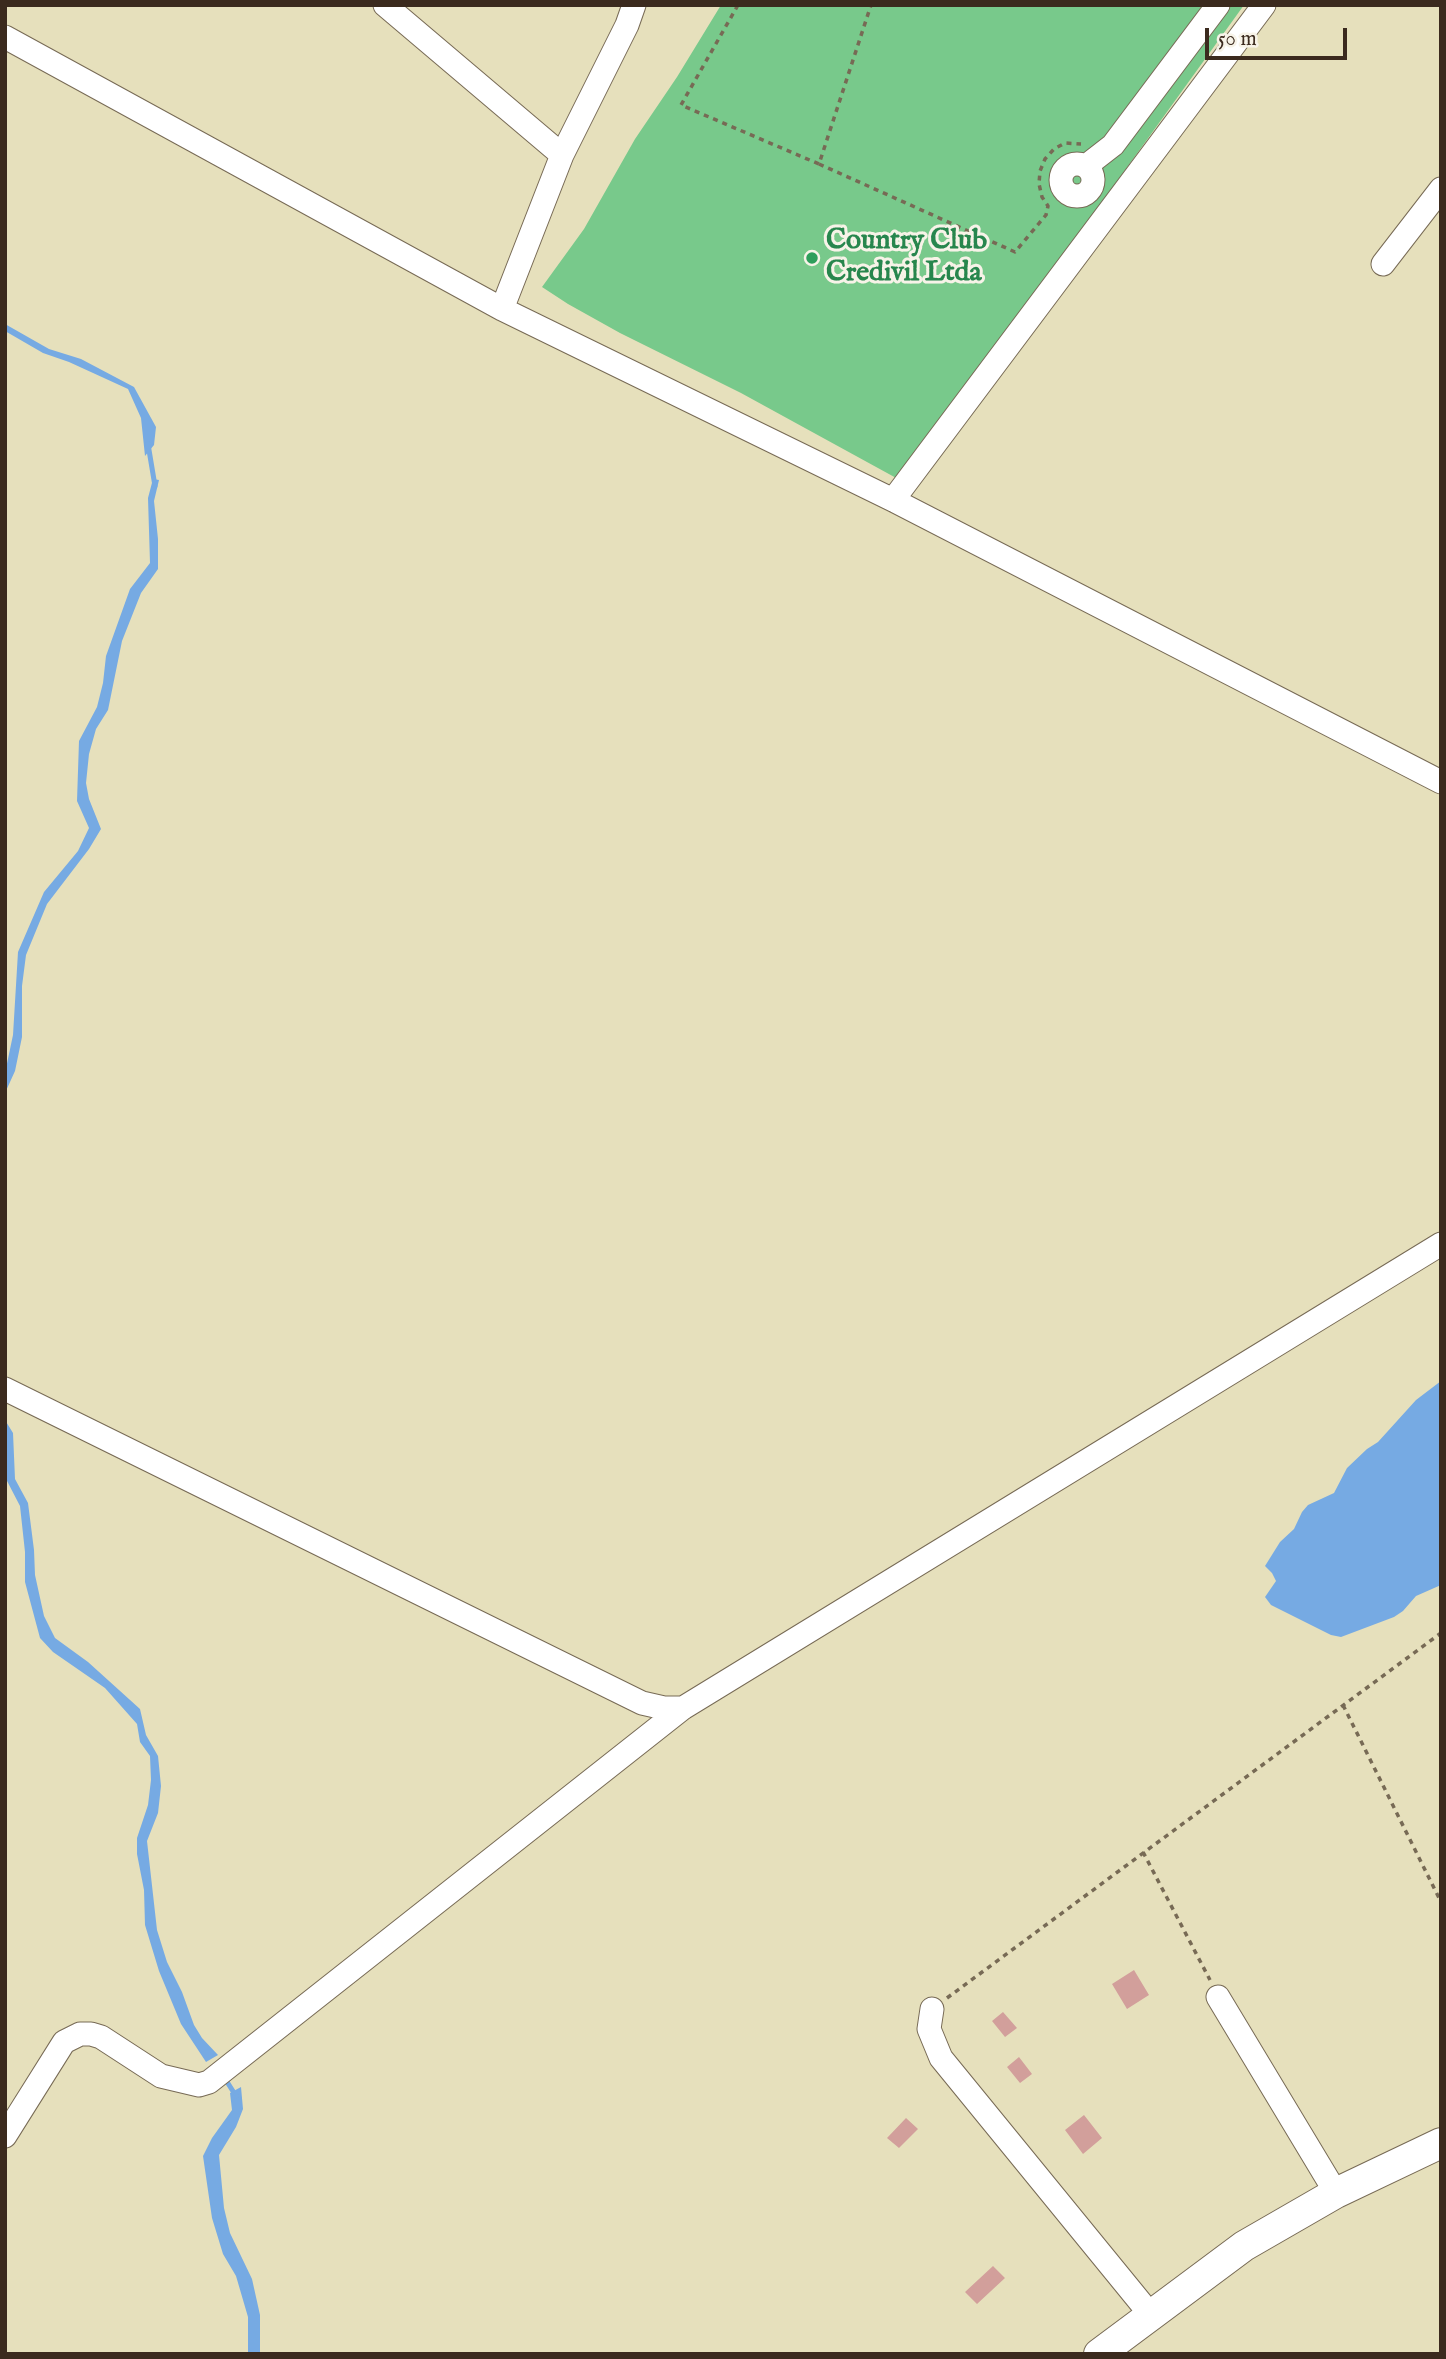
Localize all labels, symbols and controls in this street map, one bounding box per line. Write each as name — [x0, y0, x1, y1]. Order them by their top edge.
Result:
scale bar — [1208, 14, 1350, 58]
text: 50 m — [1218, 26, 1257, 53]
place label: Country Club Credivil Ltda — [826, 225, 987, 291]
marker: Country Club Credivil Ltda — [804, 250, 820, 266]

